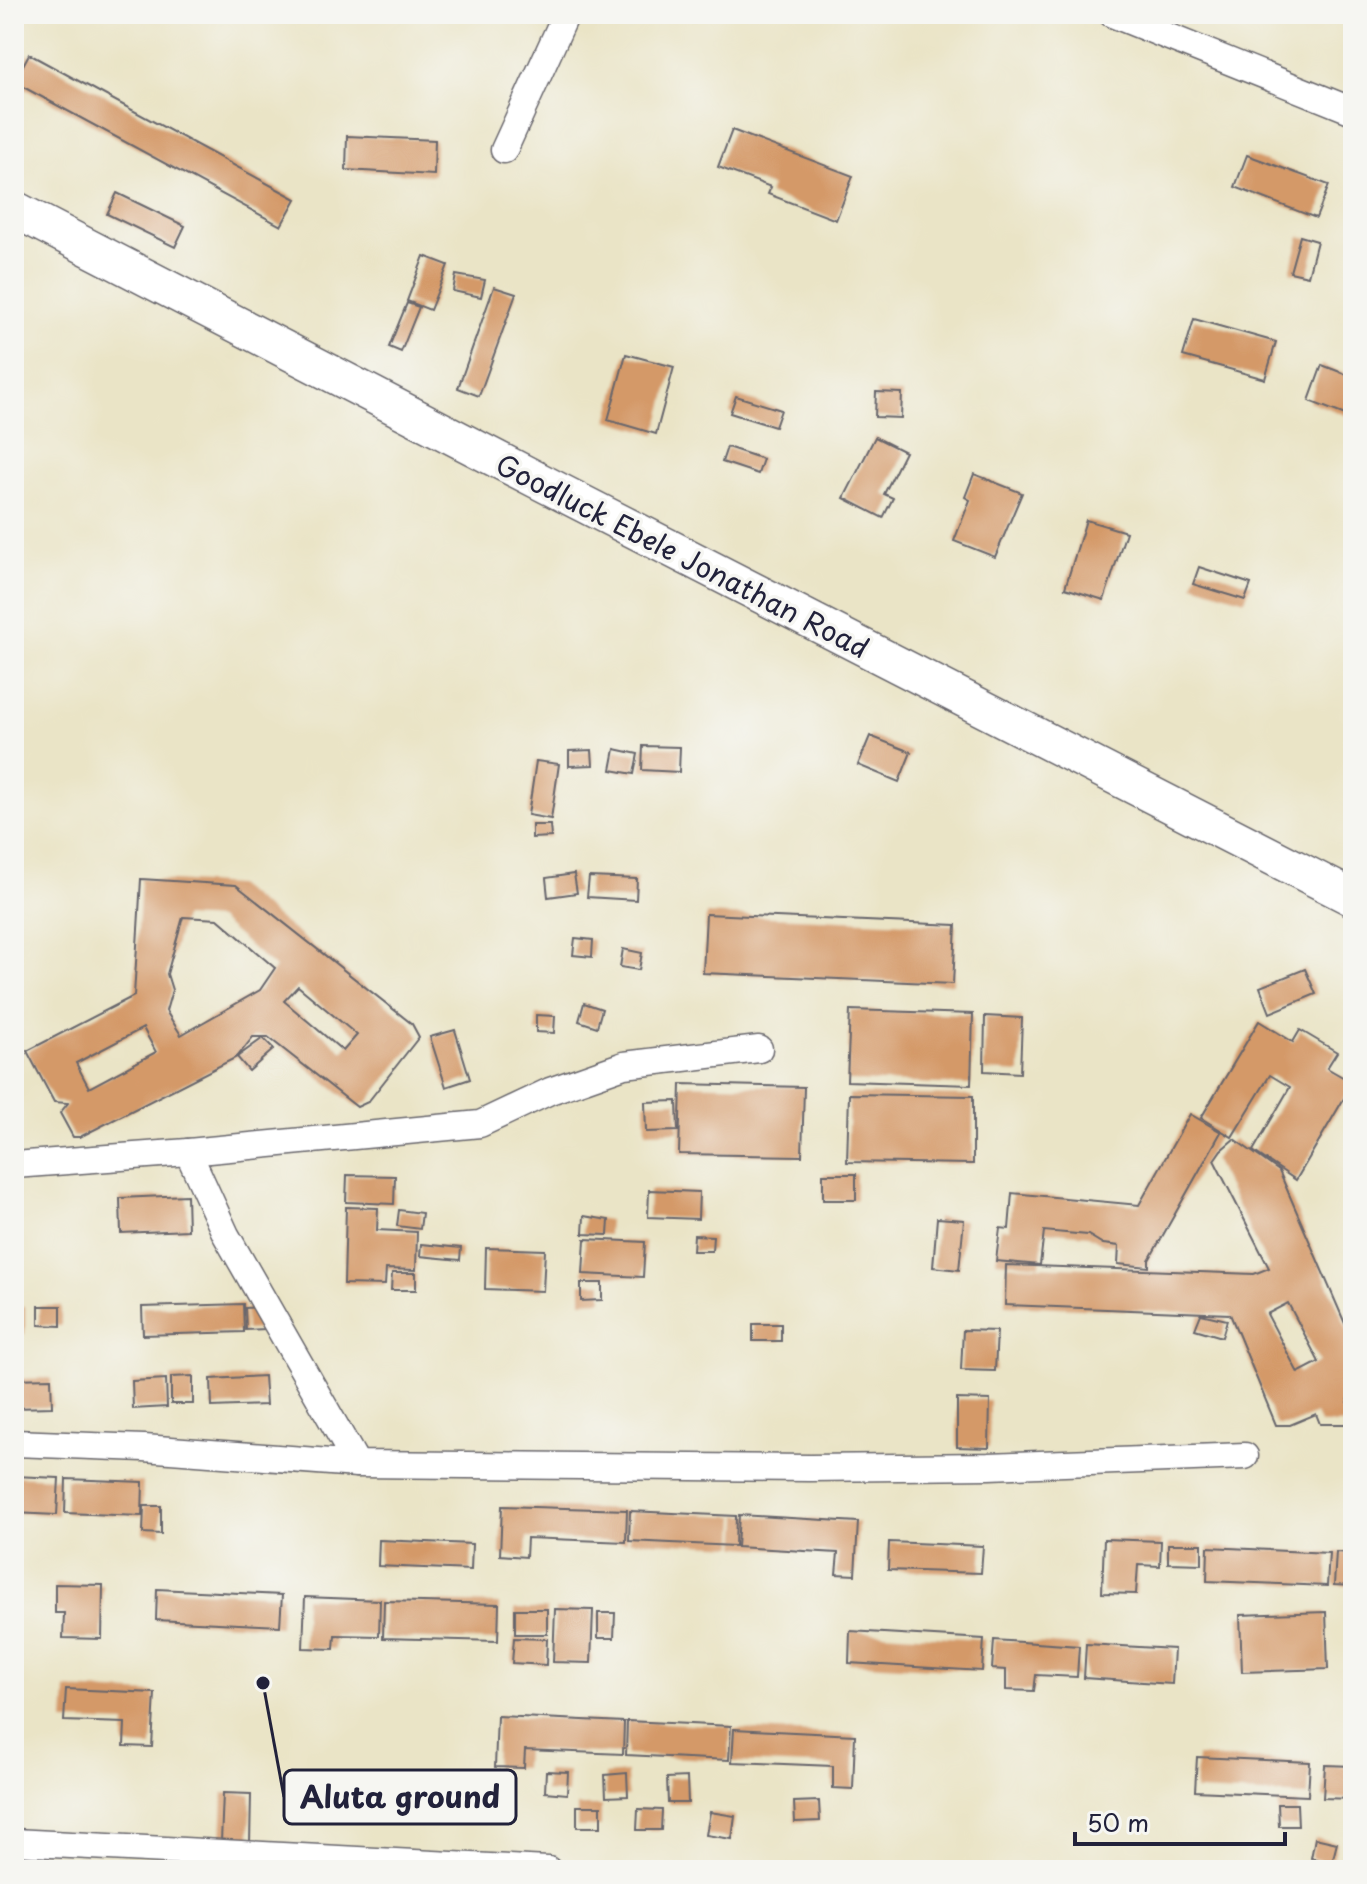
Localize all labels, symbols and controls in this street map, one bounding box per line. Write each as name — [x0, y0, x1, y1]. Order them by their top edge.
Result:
street label: Goodluck Ebele Jonathan Road — [489, 442, 877, 668]
callout: Aluta ground — [284, 1770, 516, 1824]
text: Aluta ground — [300, 1773, 500, 1818]
scale bar — [1075, 1796, 1285, 1846]
text: 50 m — [1087, 1804, 1149, 1840]

